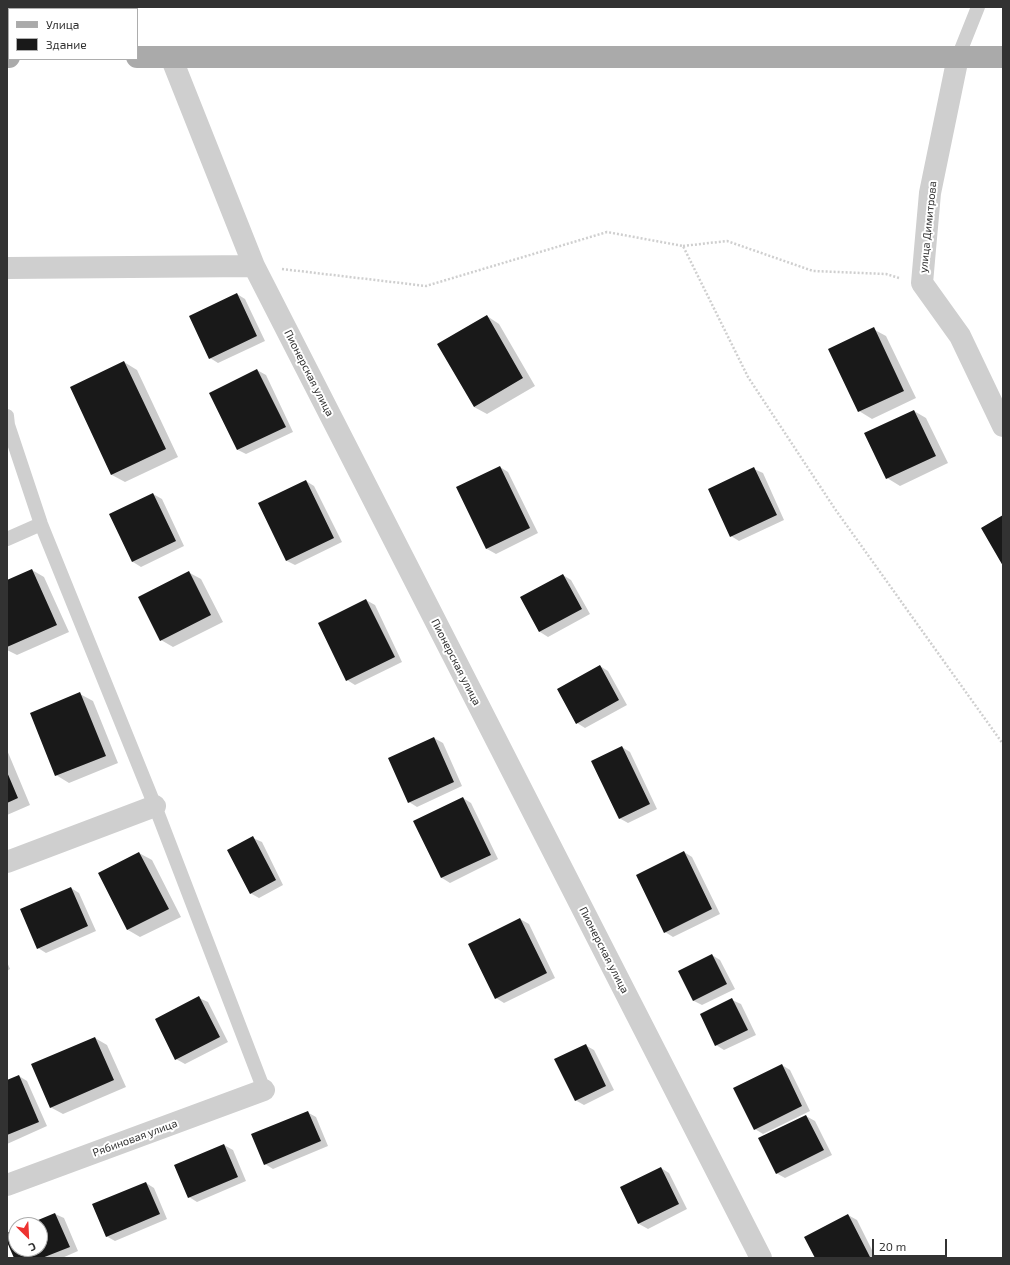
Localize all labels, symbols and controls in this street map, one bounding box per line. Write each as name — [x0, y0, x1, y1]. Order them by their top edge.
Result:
legend — [8, 8, 138, 60]
text: Улица — [46, 17, 79, 31]
text: Здание — [46, 37, 87, 51]
street label: улица Димитрова — [917, 180, 939, 274]
street label: Пионерская улица — [281, 328, 337, 418]
street label: Пионерская улица — [428, 617, 484, 707]
street label: Пионерская улица — [576, 905, 632, 995]
street label: Рябиновая улица — [91, 1117, 179, 1159]
north arrow — [8, 1217, 48, 1257]
scale bar — [874, 1231, 949, 1257]
text: 20 m — [879, 1239, 906, 1253]
text: С — [27, 1240, 38, 1255]

